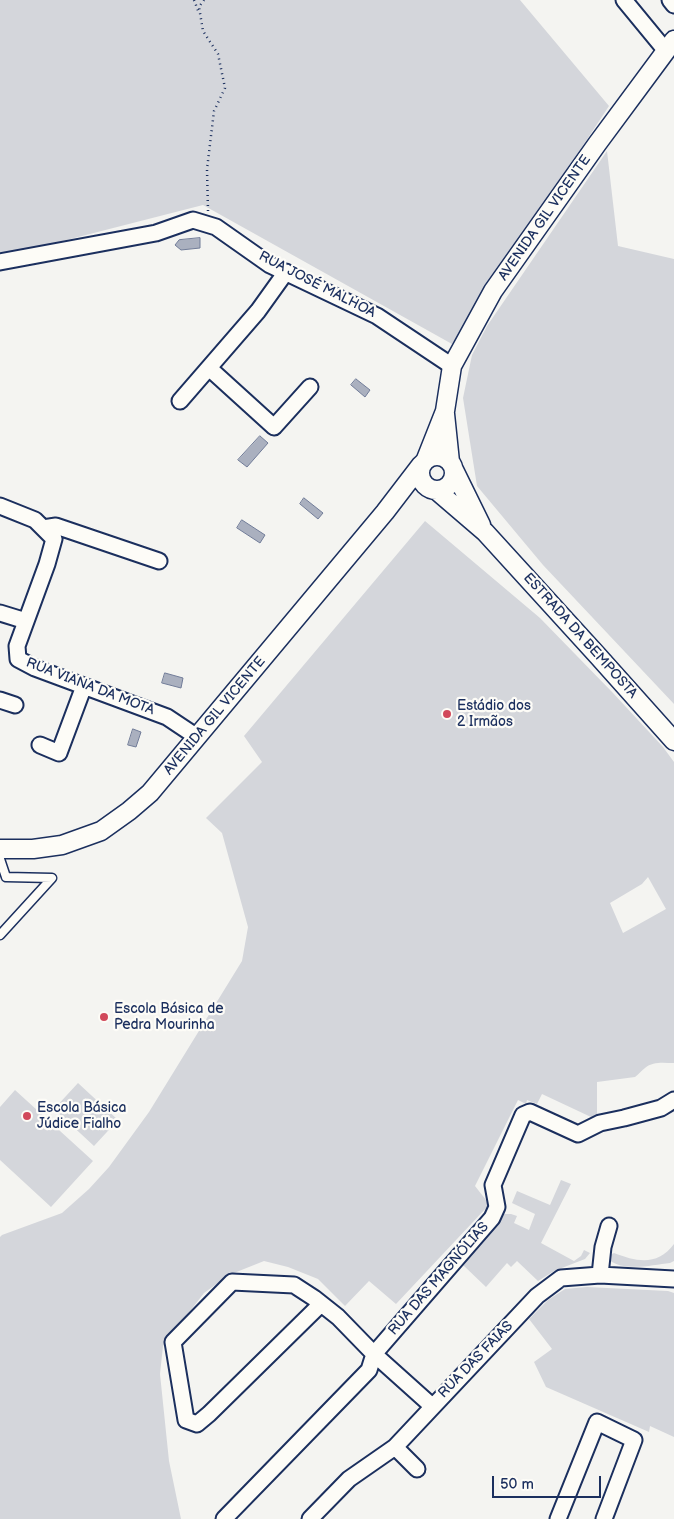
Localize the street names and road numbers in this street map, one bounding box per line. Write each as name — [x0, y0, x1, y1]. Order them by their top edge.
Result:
street label: AVENIDA GIL VICENTE — [495, 152, 595, 284]
street label: RUA JOSÉ MALHOA — [256, 248, 378, 322]
street label: ESTRADA DA BEMPOSTA — [519, 570, 641, 702]
street label: AVENIDA GIL VICENTE — [161, 653, 269, 779]
street label: RUA VIANA DA MOTA — [23, 655, 157, 719]
street label: RUA DAS MAGNÓLIAS — [385, 1219, 493, 1339]
street label: RUA DAS FAIAS — [435, 1318, 517, 1402]

